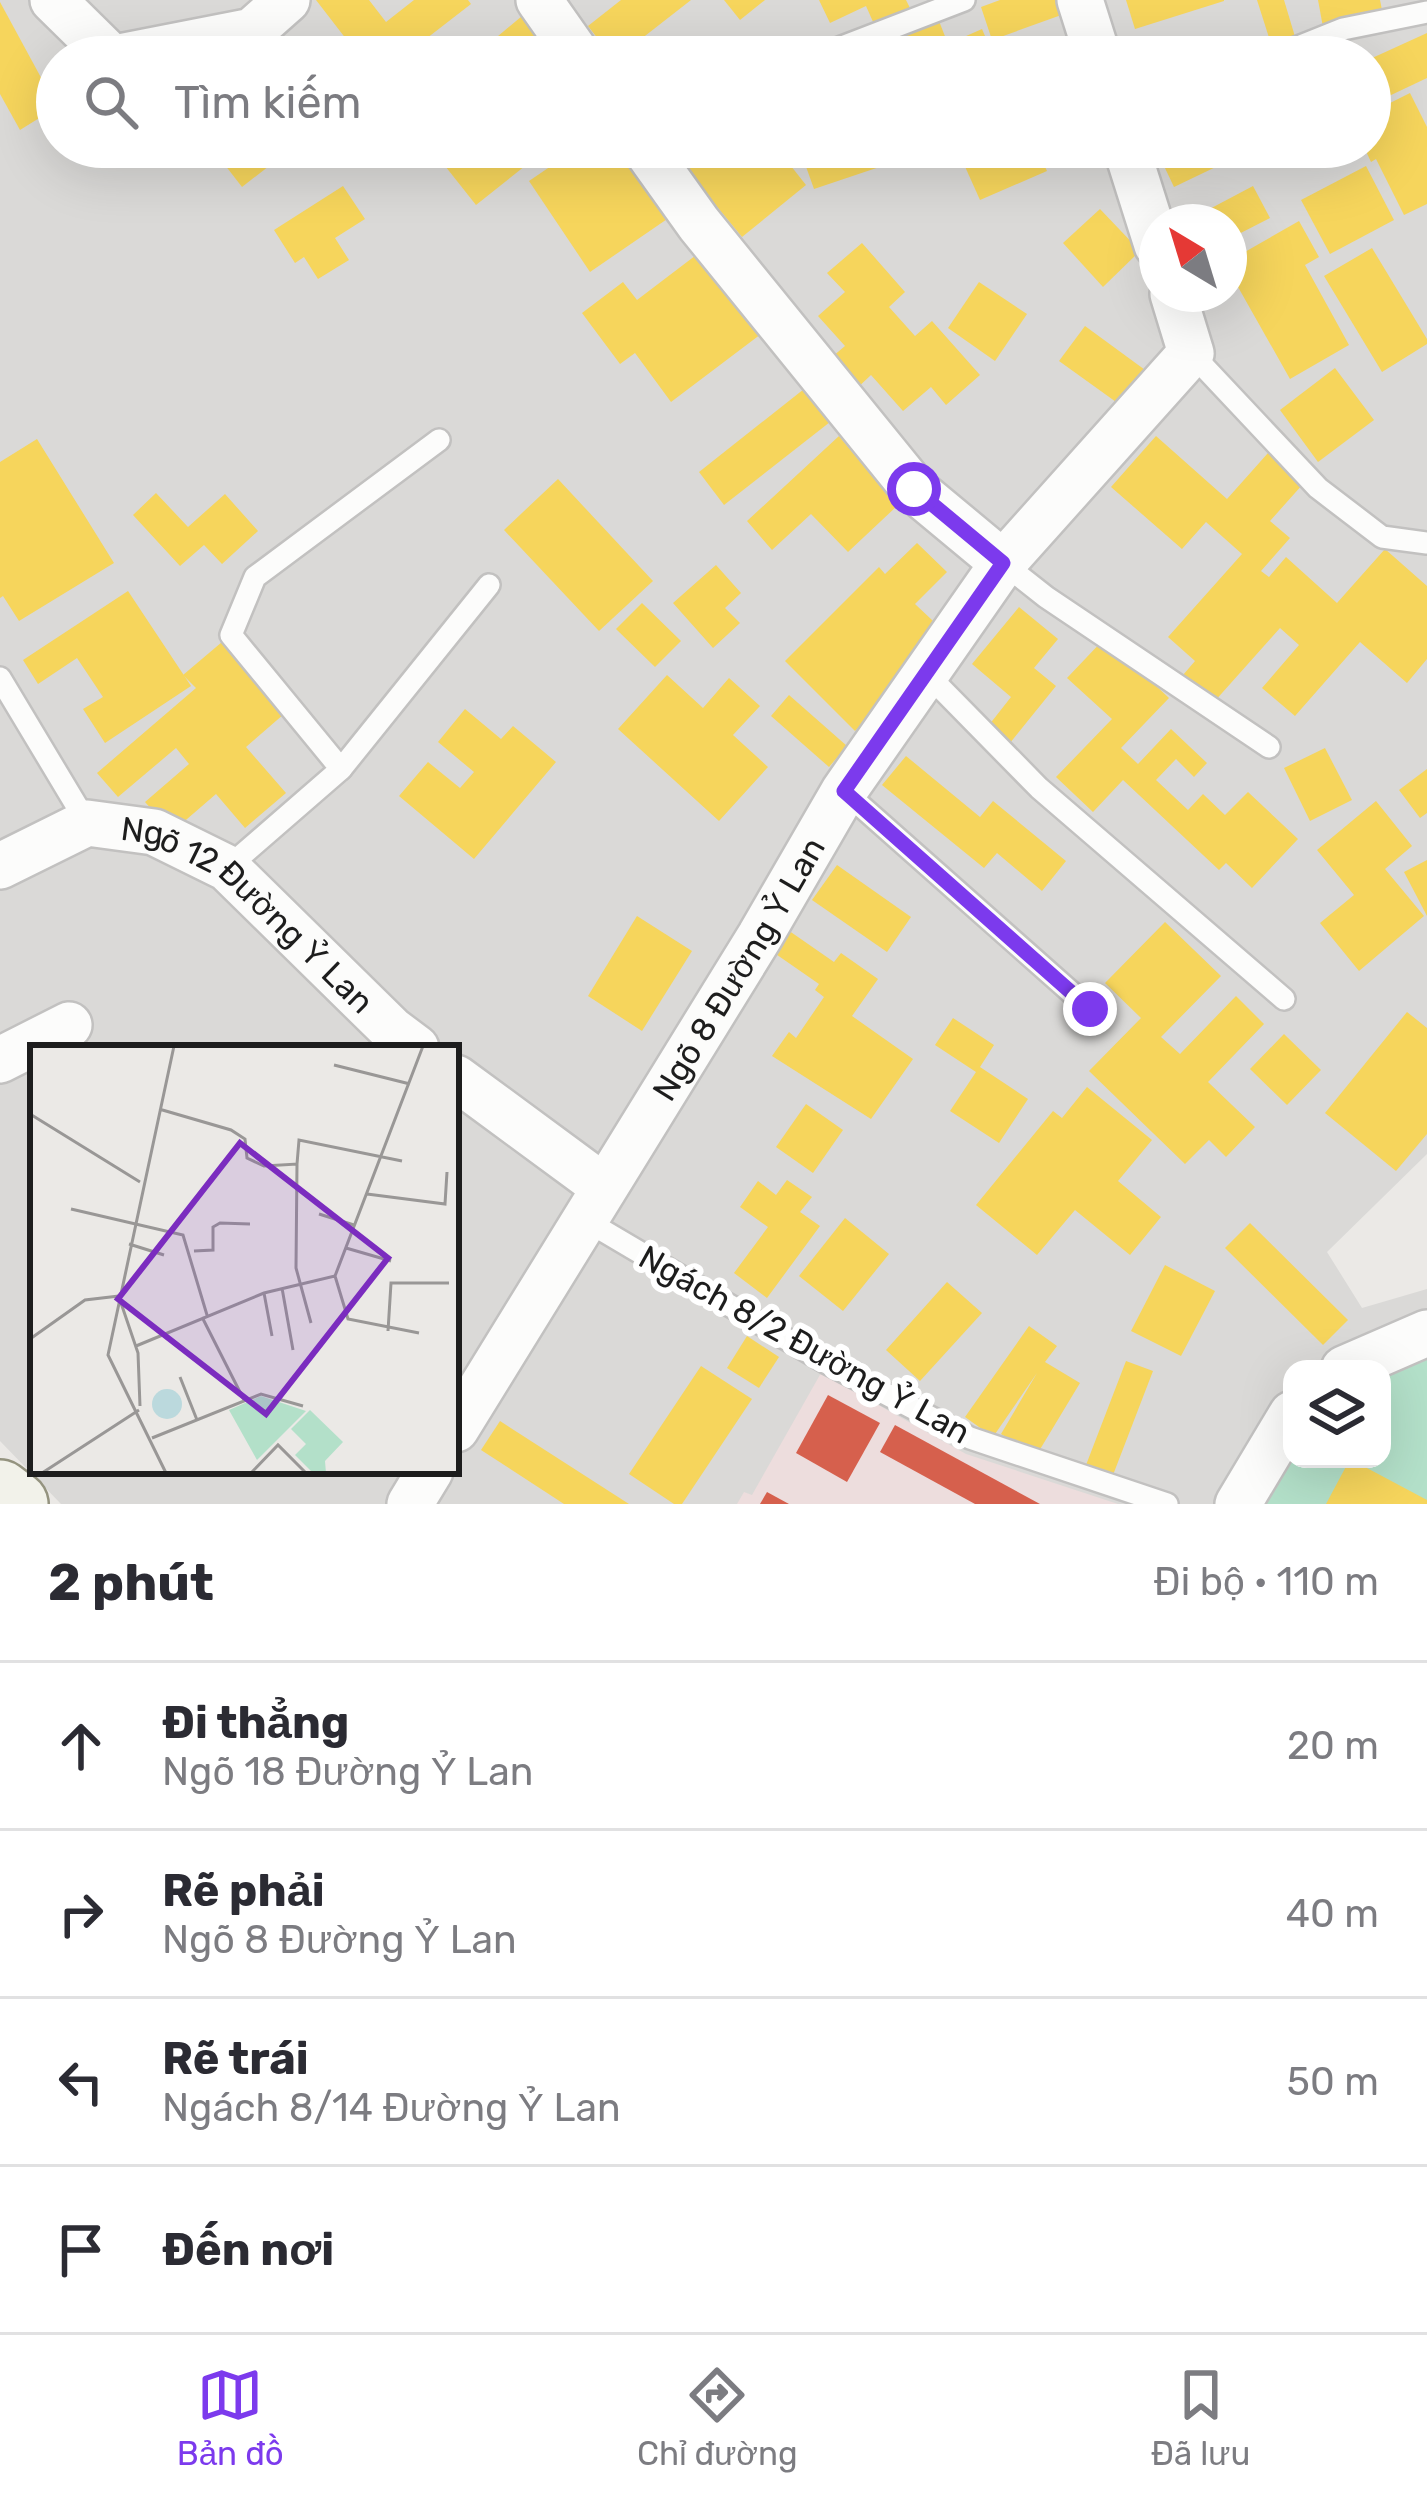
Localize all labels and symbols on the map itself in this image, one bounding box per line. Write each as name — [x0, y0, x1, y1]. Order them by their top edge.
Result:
north arrow — [1139, 204, 1247, 312]
route start — [887, 462, 941, 516]
street label: Ngõ 12 Đường Ỷ Lan — [119, 809, 382, 1021]
street label: Ngõ 8 Đường Ỷ Lan — [644, 830, 833, 1108]
route end — [1063, 982, 1117, 1036]
inset map — [30, 1045, 459, 1474]
street label: Ngách 8/2 Đường Ỷ Lan — [632, 1237, 977, 1452]

